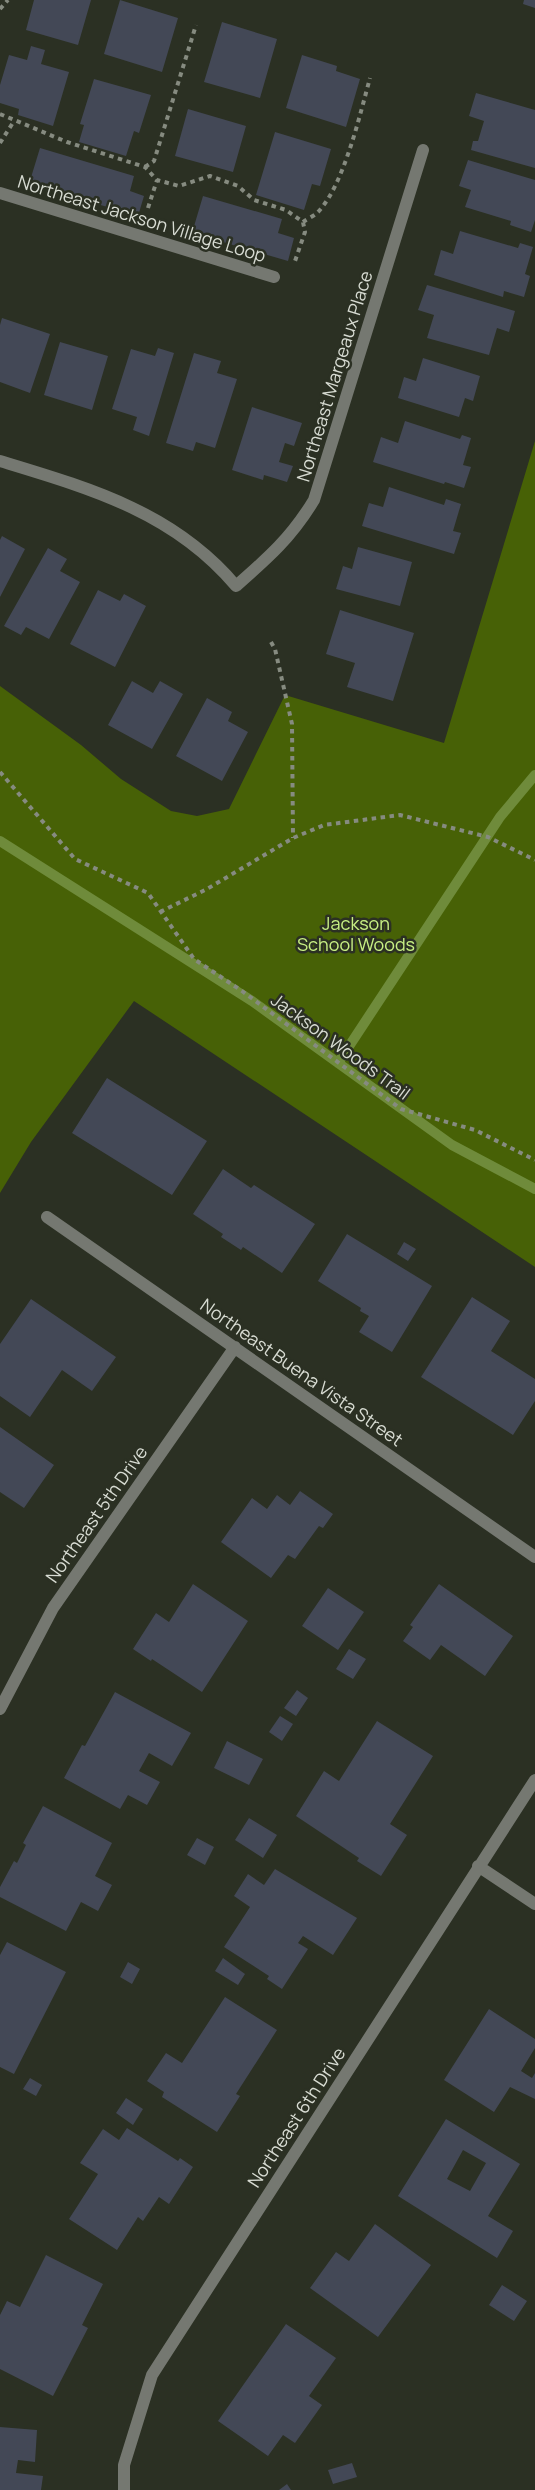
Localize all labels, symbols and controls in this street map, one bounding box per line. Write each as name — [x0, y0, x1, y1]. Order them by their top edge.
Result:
street label: Northeast Jackson Village Loop — [15, 169, 269, 267]
street label: Northeast Margeaux Place — [290, 268, 378, 484]
park label: Jackson School Woods — [297, 911, 415, 956]
street label: Jackson Woods Trail — [267, 987, 415, 1105]
street label: Northeast Buena Vista Street — [196, 1293, 408, 1451]
street label: Northeast 5th Drive — [40, 1441, 152, 1587]
street label: Northeast 6th Drive — [242, 2042, 350, 2192]

